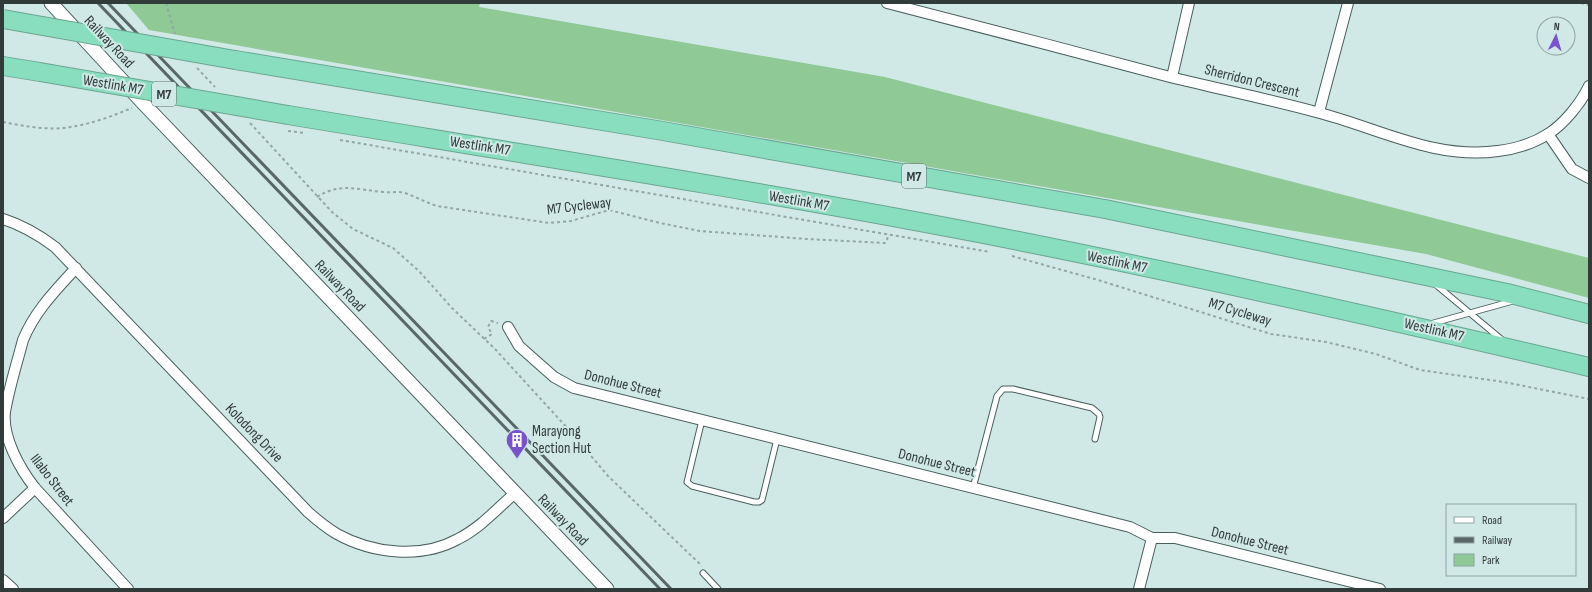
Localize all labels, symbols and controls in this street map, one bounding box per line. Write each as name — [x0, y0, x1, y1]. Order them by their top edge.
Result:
street label: Railway Road — [80, 12, 138, 72]
north arrow — [1536, 16, 1576, 56]
text: N — [1553, 20, 1560, 33]
street label: Sherridon Crescent — [1202, 60, 1302, 102]
street label: Westlink M7 — [81, 70, 145, 100]
road number: M7 — [152, 82, 176, 106]
street label: Westlink M7 — [448, 132, 512, 160]
road number: M7 — [902, 164, 926, 188]
street label: Westlink M7 — [767, 186, 831, 216]
street label: M7 Cycleway — [546, 193, 612, 219]
street label: Westlink M7 — [1085, 246, 1149, 278]
street label: Railway Road — [311, 256, 369, 316]
street label: M7 Cycleway — [1206, 293, 1274, 331]
street label: Westlink M7 — [1402, 314, 1466, 346]
street label: Donohue Street — [582, 365, 664, 403]
street label: Kolodong Drive — [221, 399, 287, 467]
place label: Marayong Section Hut — [532, 422, 592, 458]
building icon: Marayong Section Hut — [504, 427, 530, 460]
street label: Donohue Street — [896, 444, 978, 482]
street label: Illabo Street — [26, 450, 78, 510]
street label: Railway Road — [534, 490, 592, 550]
legend — [1446, 504, 1576, 576]
text: Road — [1482, 513, 1502, 528]
street label: Donohue Street — [1209, 522, 1291, 560]
text: Railway — [1482, 533, 1513, 548]
text: Park — [1482, 553, 1500, 568]

